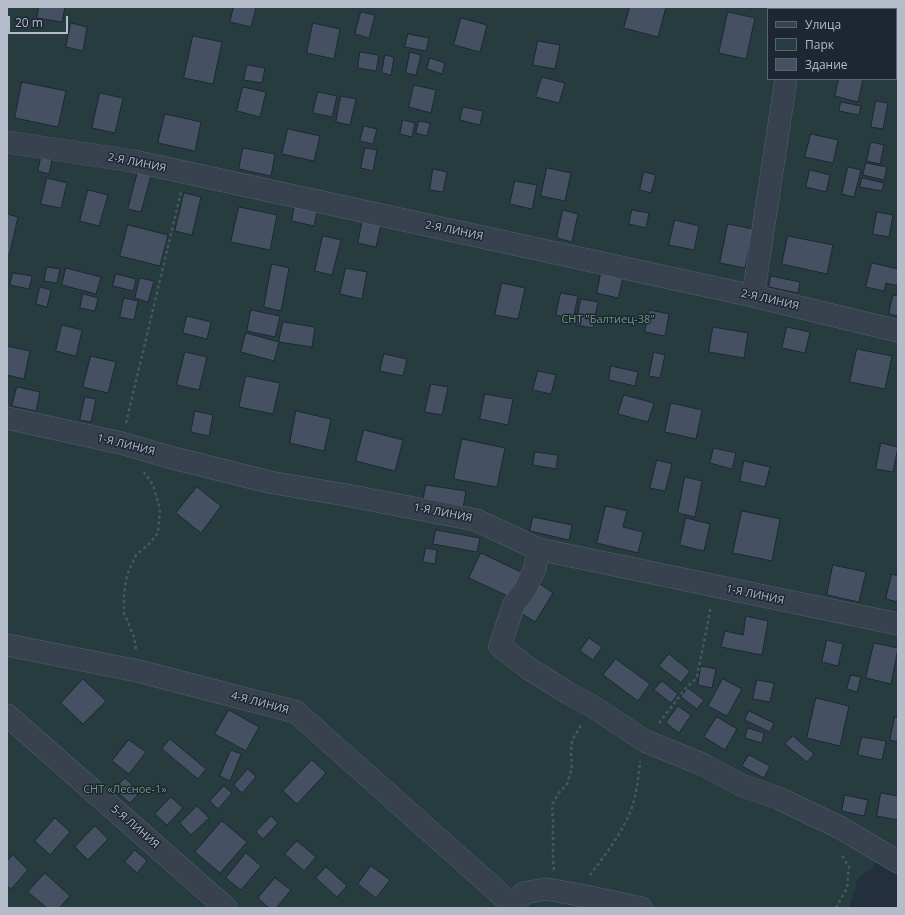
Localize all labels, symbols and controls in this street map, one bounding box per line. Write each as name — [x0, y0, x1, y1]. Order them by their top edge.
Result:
scale bar — [10, 8, 70, 34]
legend — [767, 8, 897, 80]
text: 20 m — [15, 14, 43, 31]
text: Улица — [805, 16, 841, 33]
text: Парк — [805, 36, 834, 53]
text: Здание — [805, 56, 848, 73]
street label: 2-Я ЛИНИЯ — [107, 151, 167, 175]
street label: 2-Я ЛИНИЯ — [424, 218, 484, 244]
street label: 2-Я ЛИНИЯ — [740, 287, 800, 313]
park label: СНТ "Балтиец-38" — [561, 313, 655, 327]
street label: 1-Я ЛИНИЯ — [96, 431, 156, 459]
street label: 1-Я ЛИНИЯ — [413, 501, 473, 525]
street label: 1-Я ЛИНИЯ — [725, 582, 785, 608]
street label: 4-Я ЛИНИЯ — [230, 689, 290, 717]
park label: СНТ «Лесное-1» — [83, 783, 167, 797]
street label: 5-Я ЛИНИЯ — [108, 803, 162, 851]

